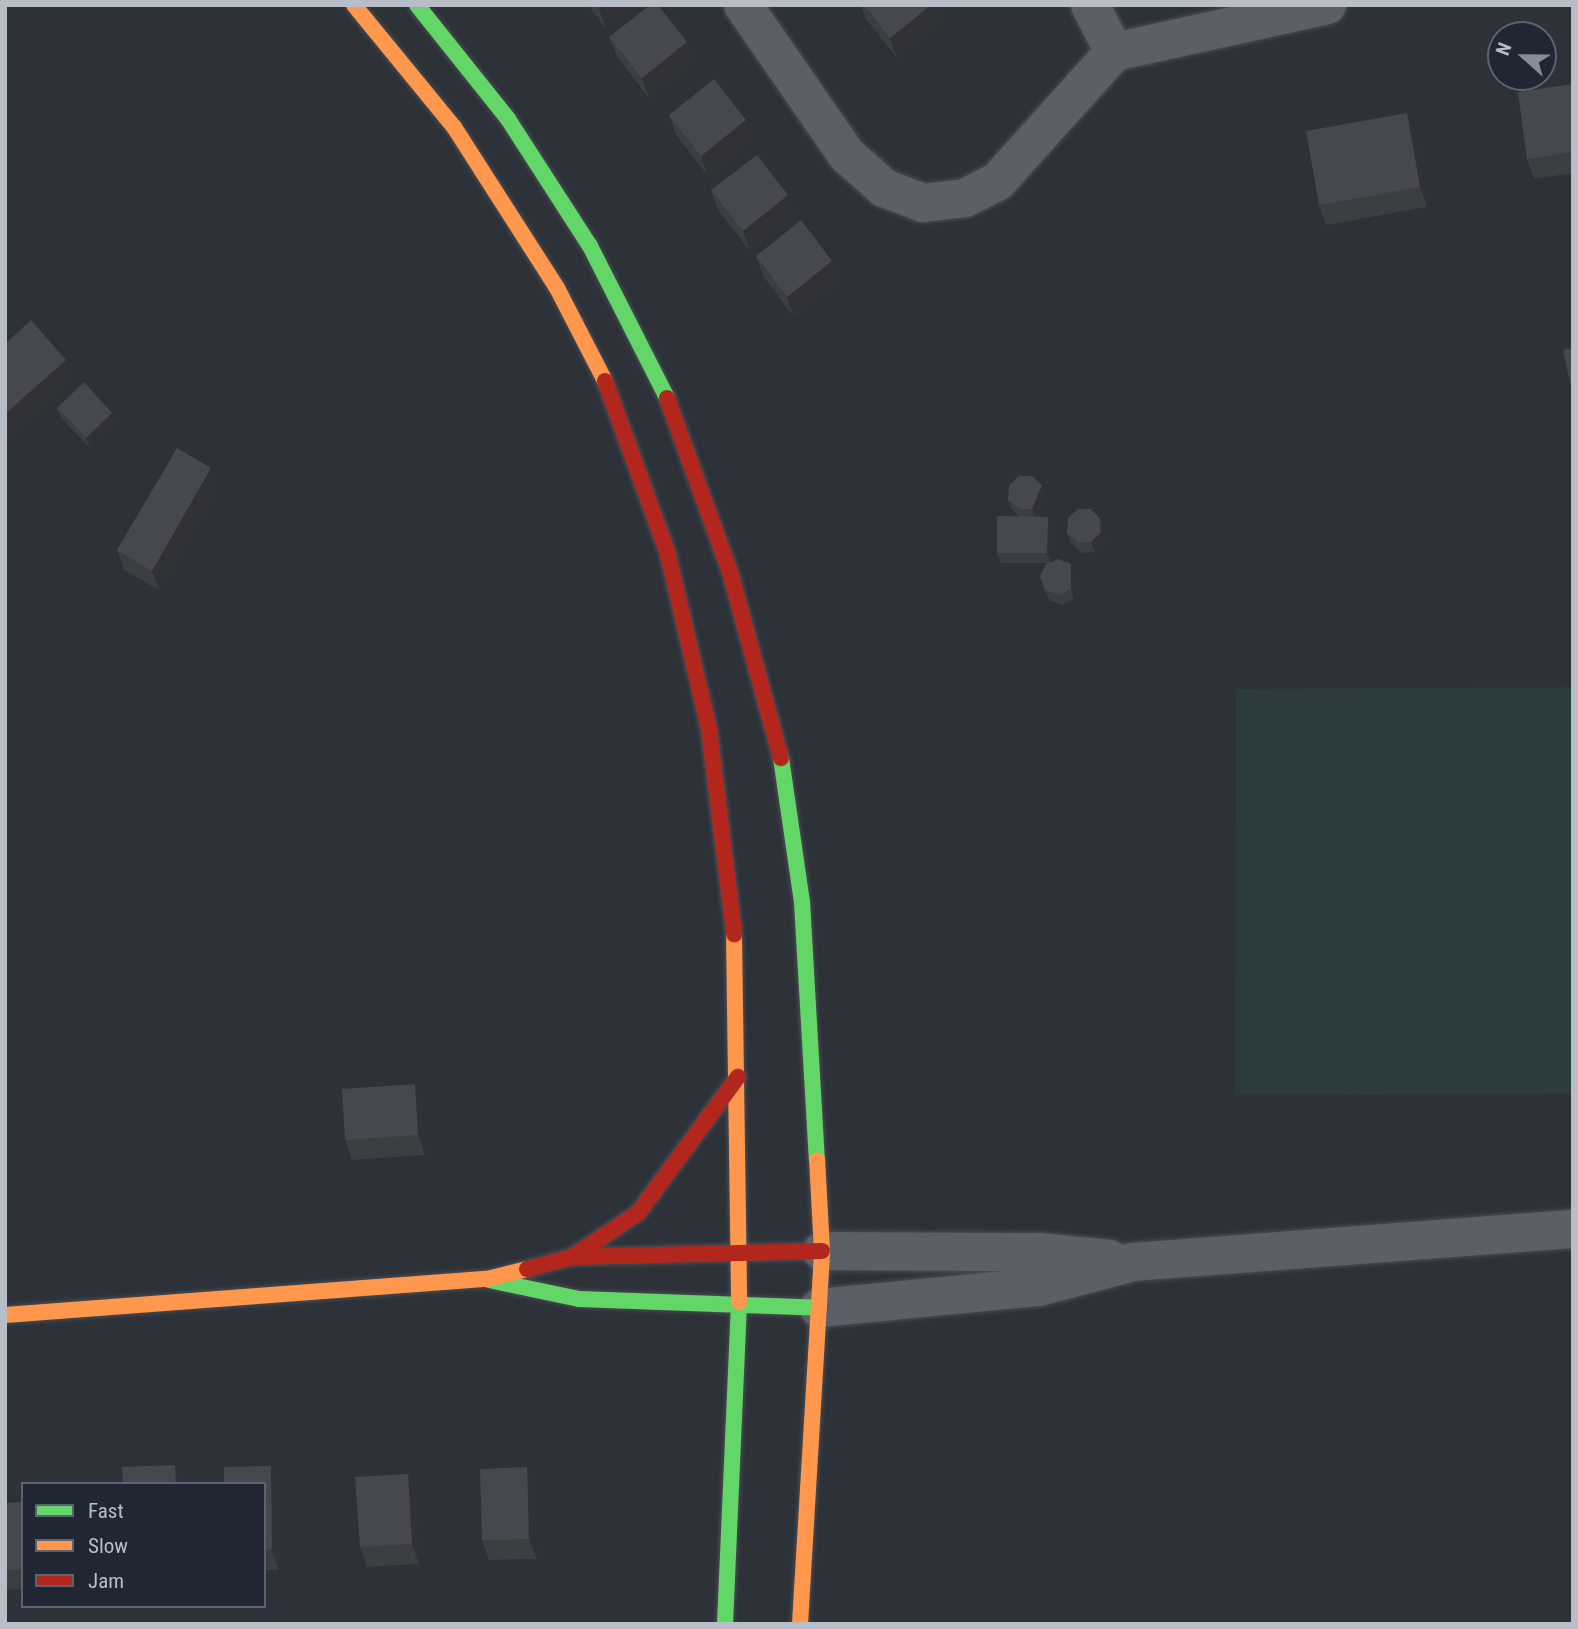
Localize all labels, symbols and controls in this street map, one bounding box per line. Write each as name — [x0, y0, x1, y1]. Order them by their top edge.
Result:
north arrow — [1487, 21, 1557, 91]
text: N — [1491, 39, 1517, 59]
legend — [21, 1482, 266, 1608]
text: Fast — [88, 1499, 124, 1523]
text: Slow — [88, 1534, 128, 1558]
text: Jam — [88, 1569, 124, 1593]

